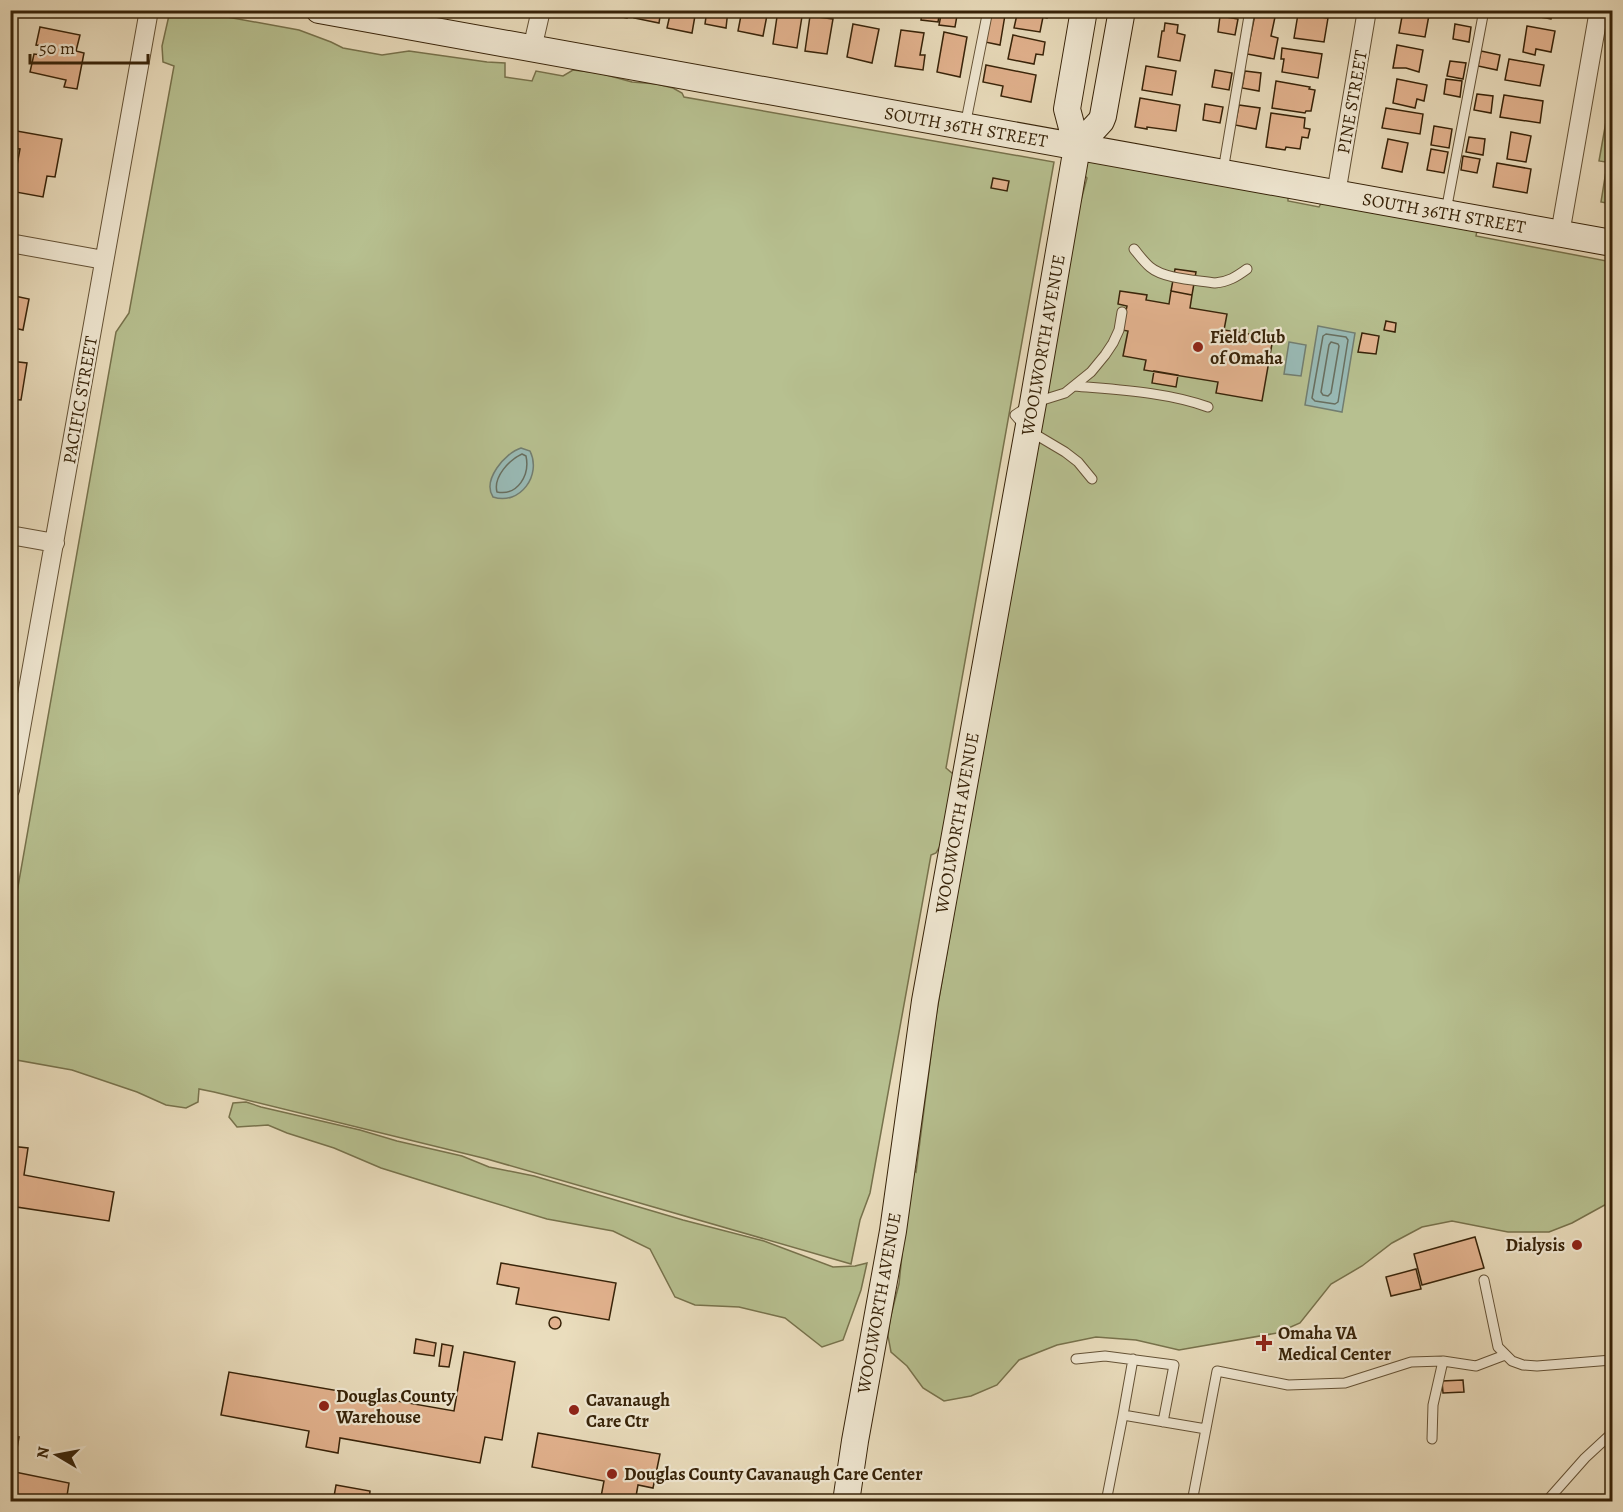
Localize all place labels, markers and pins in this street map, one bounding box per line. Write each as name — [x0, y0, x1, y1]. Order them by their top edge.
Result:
place label: Field Club of Omaha — [1210, 325, 1285, 370]
marker: Field Club of Omaha — [1191, 340, 1205, 354]
place label: Dialysis — [1506, 1233, 1565, 1257]
marker: Dialysis — [1570, 1238, 1584, 1252]
place label: Omaha VA Medical Center — [1278, 1321, 1392, 1366]
marker: Omaha VA Medical Center — [1255, 1334, 1273, 1352]
place label: Douglas County Warehouse — [335, 1384, 456, 1429]
place label: Cavanaugh Care Ctr — [586, 1388, 670, 1433]
marker: Douglas County Warehouse — [317, 1399, 331, 1413]
marker: Cavanaugh Care Ctr — [567, 1403, 581, 1417]
place label: Douglas County Cavanaugh Care Center — [624, 1462, 923, 1486]
marker: Douglas County Cavanaugh Care Center — [605, 1467, 619, 1481]

